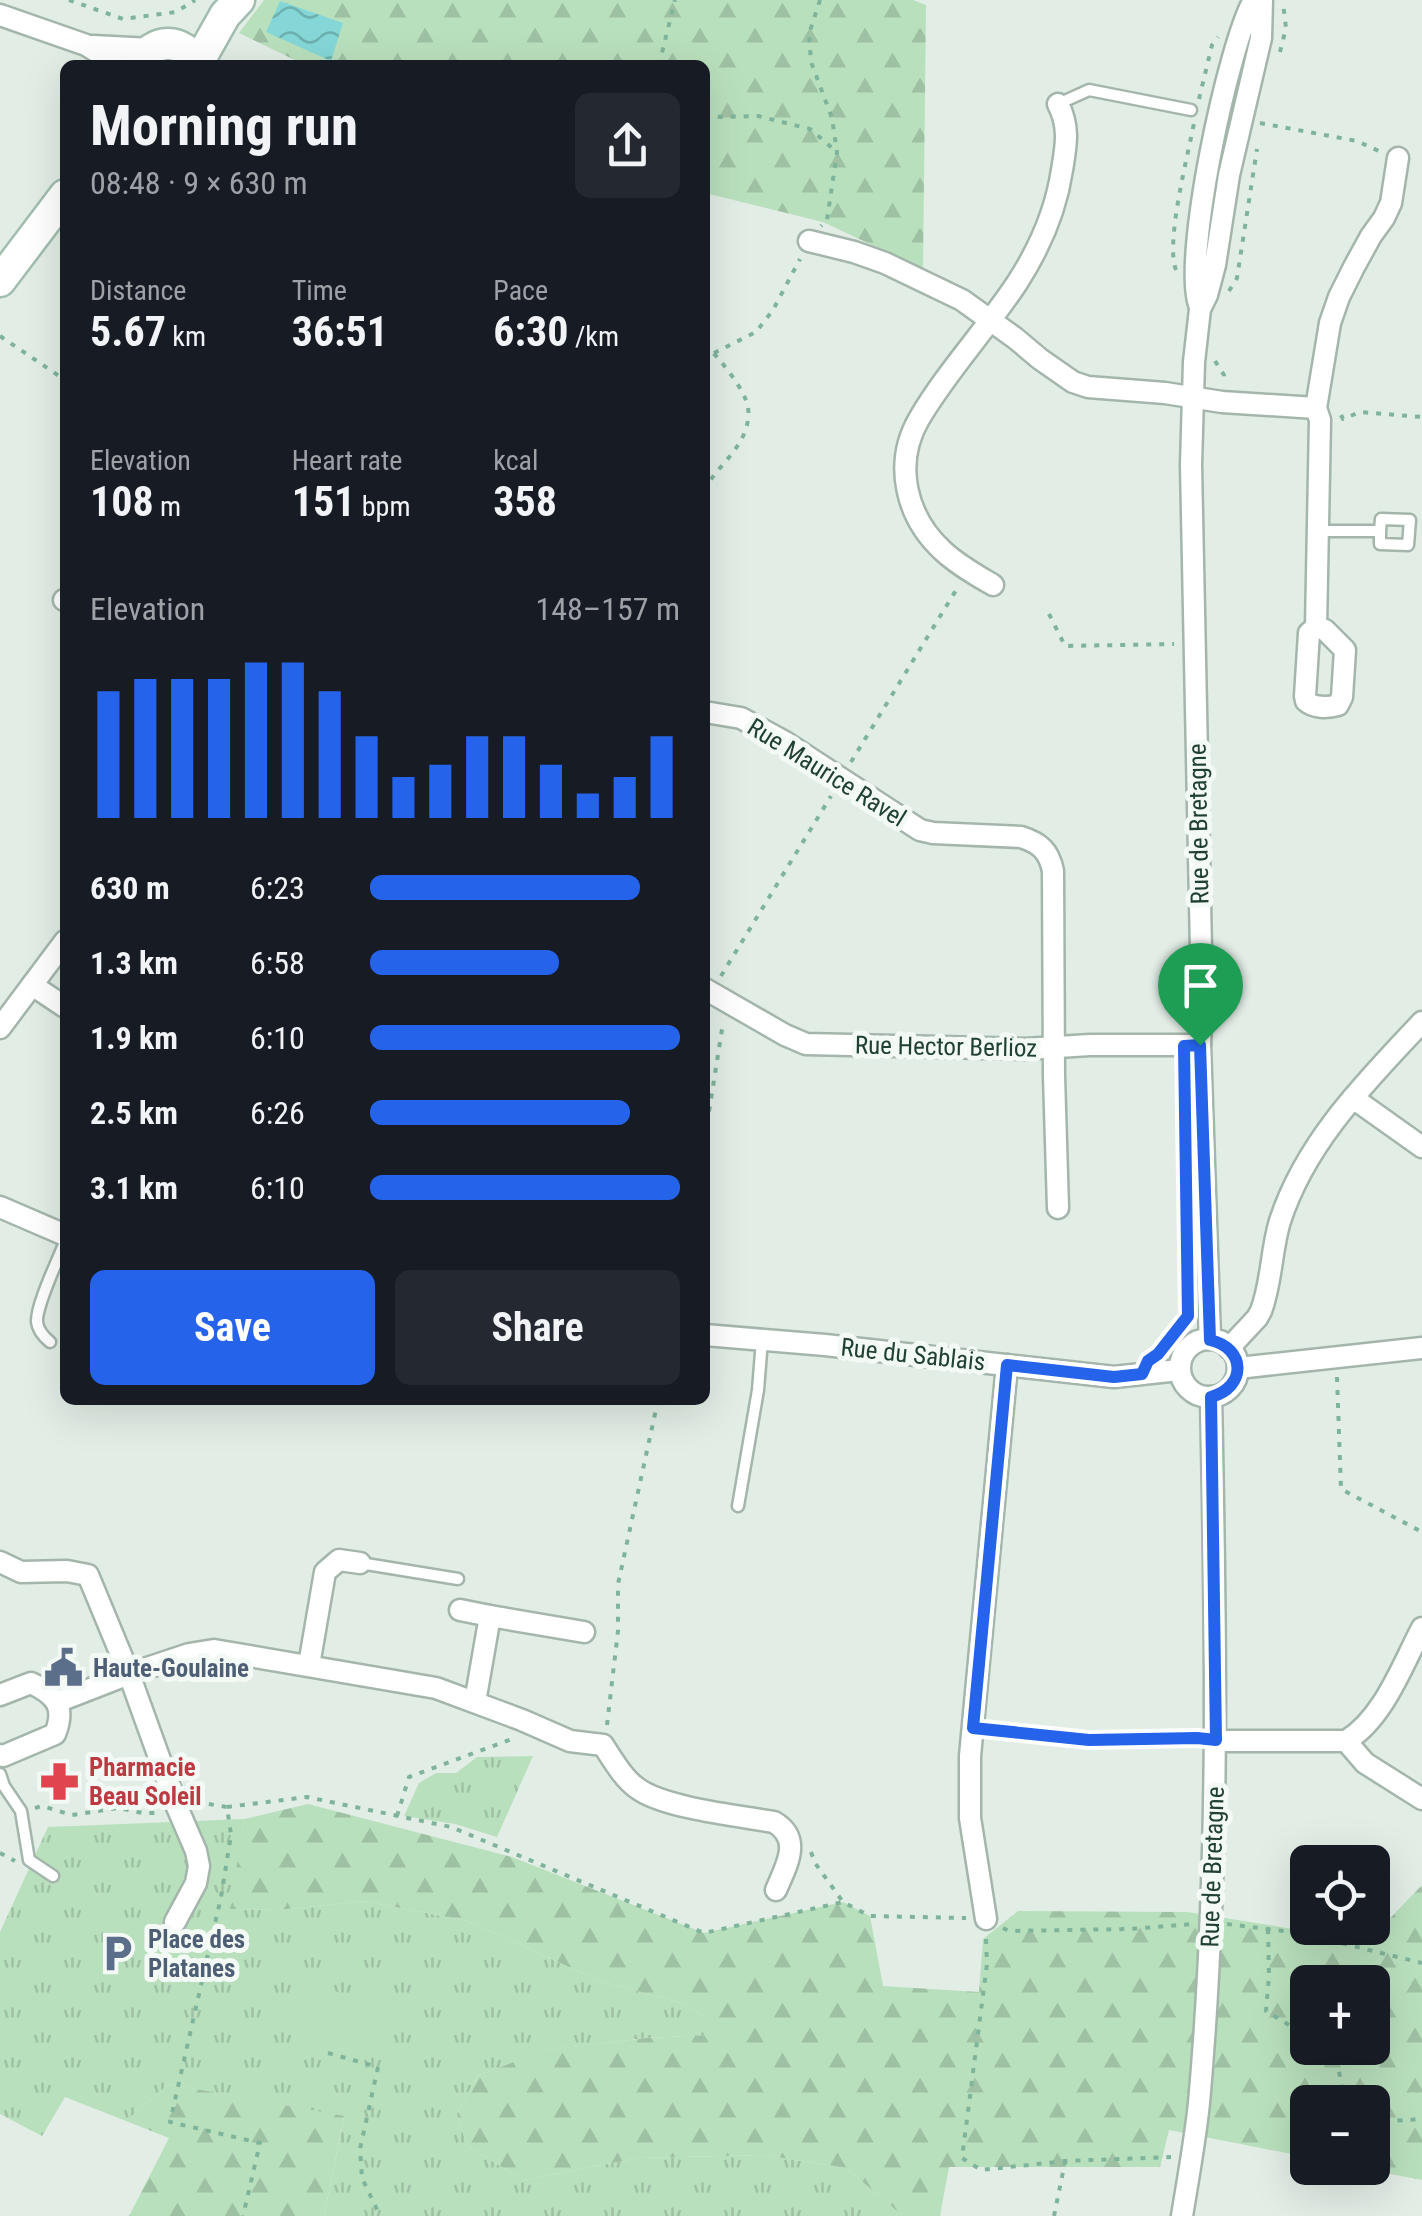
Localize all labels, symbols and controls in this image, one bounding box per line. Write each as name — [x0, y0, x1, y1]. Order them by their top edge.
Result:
button: share — [575, 93, 680, 198]
text: Morning run — [90, 94, 358, 158]
text: 08:48 · 9 × 630 m — [90, 164, 308, 202]
text: Distance — [90, 274, 187, 307]
text: Time — [292, 274, 347, 307]
text: Pace — [493, 274, 548, 307]
text: 5.67 — [90, 307, 166, 356]
text: 36:51 — [292, 307, 388, 356]
text: 6:30 — [493, 307, 569, 356]
text: km — [166, 320, 206, 353]
text: /km — [569, 320, 619, 353]
text: Elevation — [90, 444, 191, 477]
text: Heart rate — [292, 444, 402, 477]
text: kcal — [493, 444, 538, 477]
text: 108 — [90, 477, 154, 526]
text: 151 — [292, 477, 355, 526]
text: 358 — [493, 477, 557, 526]
text: m — [154, 490, 181, 523]
text: bpm — [355, 490, 410, 523]
text: Elevation — [90, 590, 205, 628]
text: 148–157 m — [535, 590, 680, 628]
street label: Rue Maurice Ravel — [742, 712, 911, 833]
street label: Rue de Bretagne — [1183, 743, 1214, 905]
text: 630 m — [90, 869, 170, 907]
text: 6:23 — [250, 869, 305, 907]
pin — [1158, 943, 1243, 1046]
text: 1.3 km — [90, 944, 178, 982]
text: 6:58 — [250, 944, 305, 982]
icon: arrive — [1173, 958, 1228, 1013]
text: 1.9 km — [90, 1019, 178, 1057]
text: 6:10 — [250, 1019, 305, 1057]
street label: Rue Hector Berlioz — [855, 1030, 1037, 1063]
text: 2.5 km — [90, 1094, 178, 1132]
text: 6:26 — [250, 1094, 305, 1132]
text: 3.1 km — [90, 1169, 178, 1207]
text: 6:10 — [250, 1169, 305, 1207]
button: Save — [90, 1270, 375, 1385]
button: Share — [395, 1270, 680, 1385]
street label: Rue du Sablais — [839, 1332, 987, 1377]
public building icon: Haute-Goulaine — [42, 1647, 84, 1689]
place label: Haute-Goulaine — [93, 1654, 249, 1683]
place label: Pharmacie Beau Soleil — [89, 1753, 202, 1811]
pharmacy icon: Pharmacie Beau Soleil — [38, 1760, 80, 1802]
street label: Rue de Bretagne — [1195, 1786, 1230, 1948]
map controls — [1290, 1845, 1390, 2185]
button: locate — [1290, 1845, 1390, 1945]
place label: Place des Platanes — [148, 1925, 245, 1983]
parking icon: Place des Platanes — [97, 1932, 139, 1974]
button: + — [1290, 1965, 1390, 2065]
button: − — [1290, 2085, 1390, 2185]

